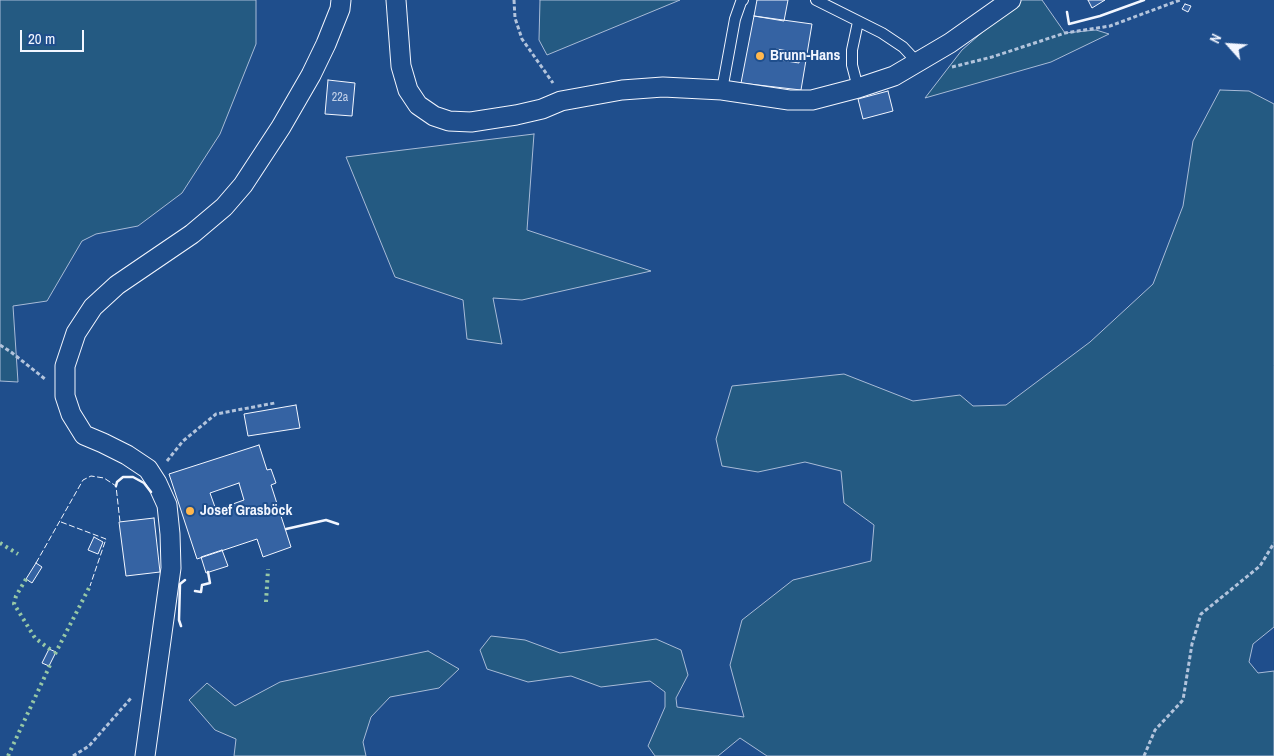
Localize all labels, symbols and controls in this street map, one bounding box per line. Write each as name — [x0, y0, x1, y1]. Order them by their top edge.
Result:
scale bar — [22, 20, 86, 52]
north arrow — [1204, 20, 1254, 70]
text: 20 m — [28, 28, 55, 49]
text: N — [1206, 31, 1225, 46]
place label: Brunn-Hans — [770, 47, 840, 65]
marker: Brunn-Hans — [754, 50, 766, 62]
house number: 22a — [332, 91, 348, 105]
place label: Josef Grasböck — [200, 502, 292, 520]
marker: Josef Grasböck — [184, 505, 196, 517]

